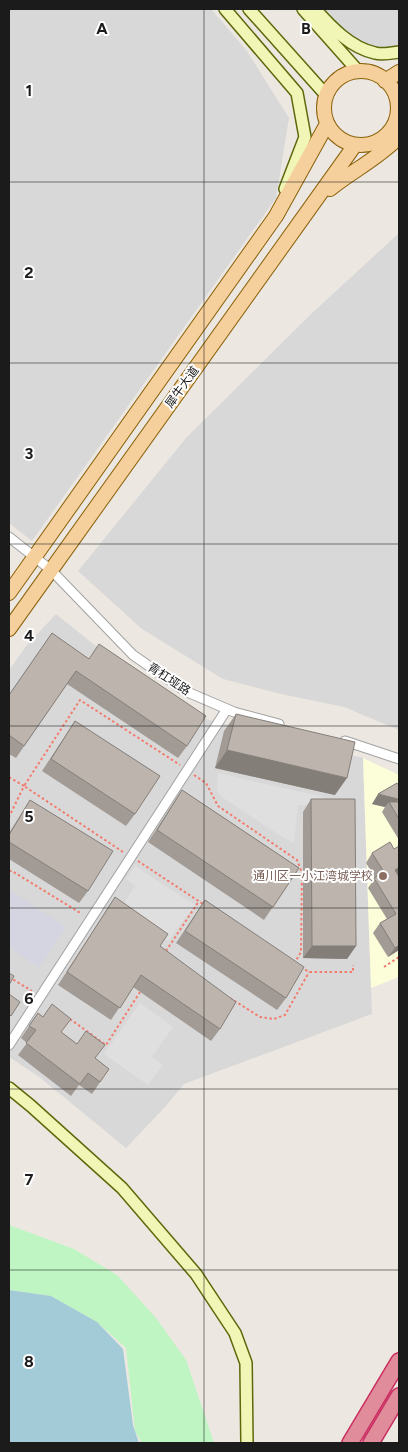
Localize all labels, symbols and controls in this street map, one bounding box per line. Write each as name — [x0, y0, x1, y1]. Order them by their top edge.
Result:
text: A — [96, 19, 108, 38]
text: B — [301, 19, 311, 38]
text: 1 — [26, 81, 32, 100]
text: 2 — [24, 263, 34, 282]
street label: 犀牛大道 — [162, 363, 202, 411]
text: 3 — [25, 444, 34, 463]
text: 4 — [24, 626, 34, 645]
street label: 青杠垭路 — [145, 660, 193, 698]
text: 5 — [24, 807, 34, 826]
place label: 通川区一小江湾城学校 — [253, 869, 373, 883]
marker: 通川区一小江湾城学校 — [377, 870, 389, 882]
text: 6 — [24, 989, 34, 1008]
text: 7 — [25, 1170, 34, 1189]
text: 8 — [24, 1352, 34, 1371]

